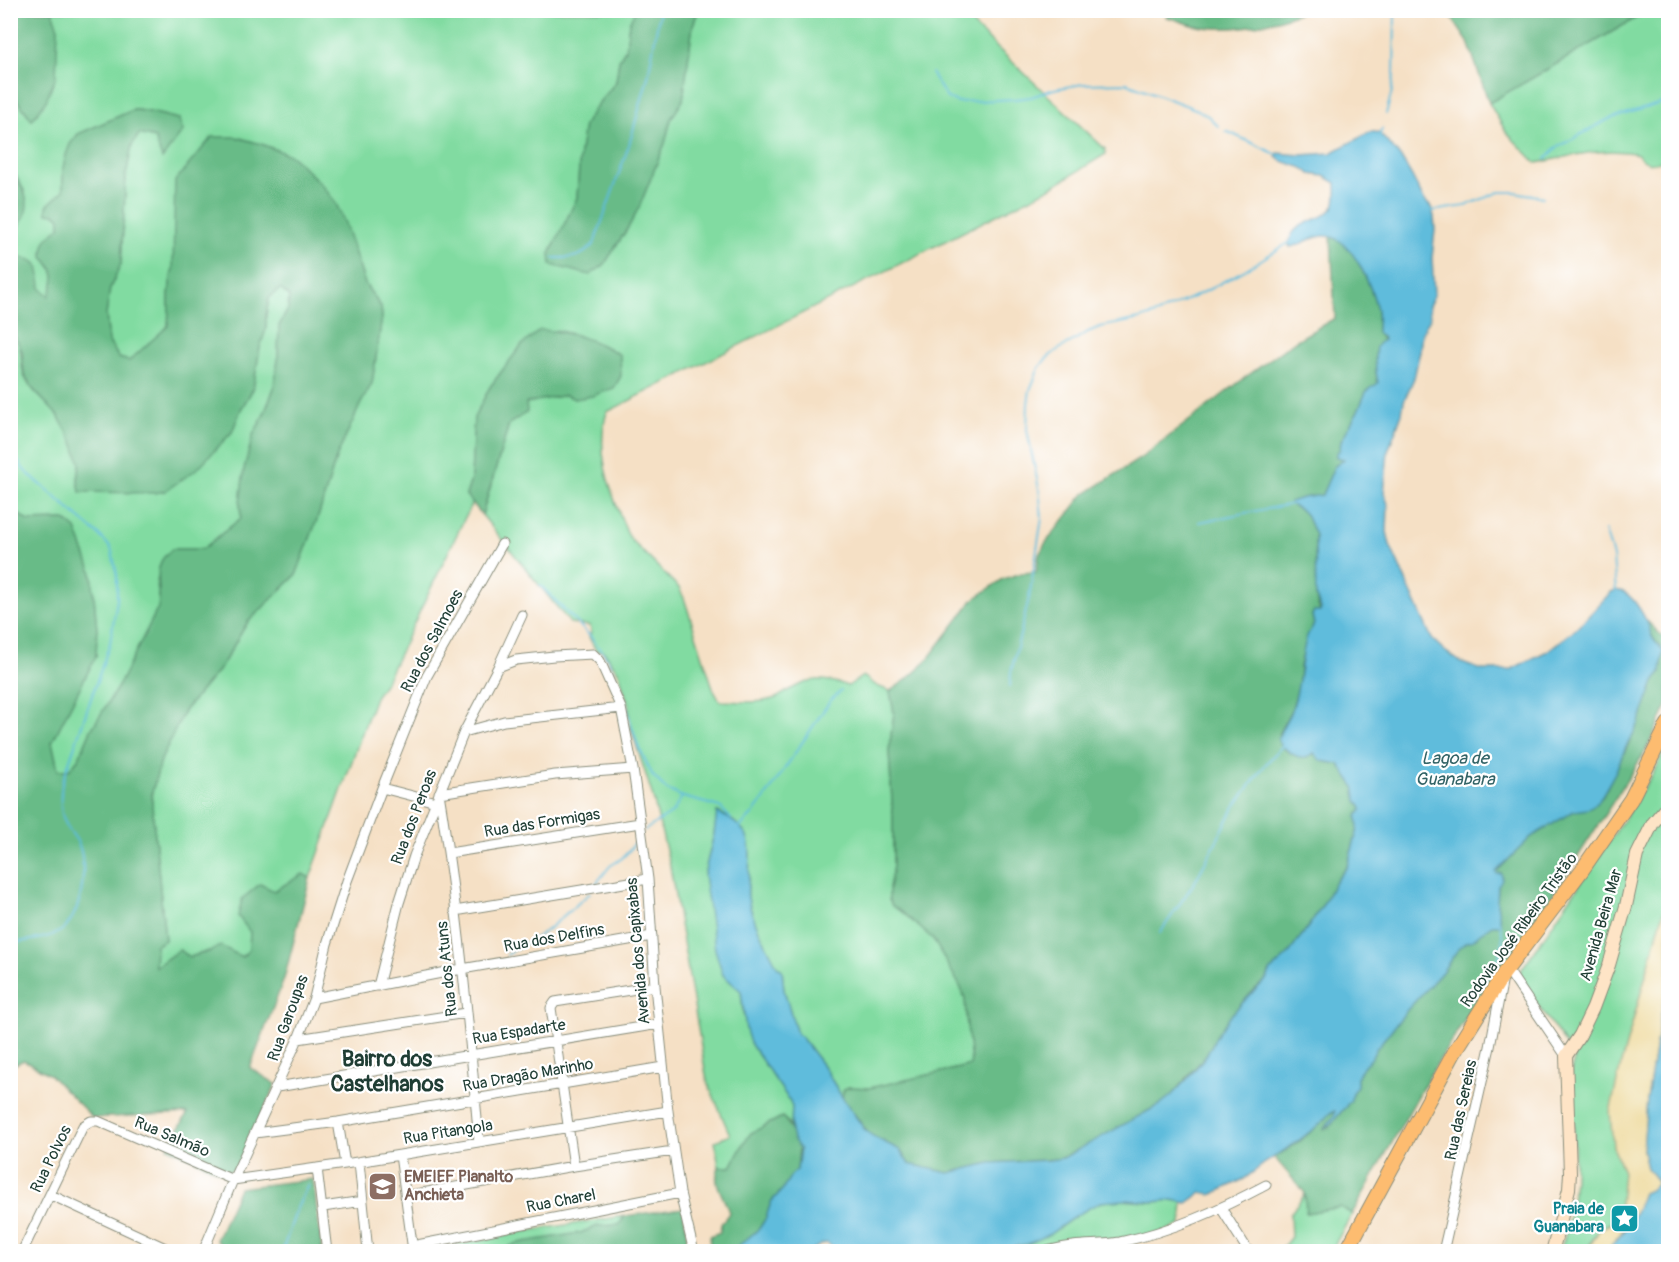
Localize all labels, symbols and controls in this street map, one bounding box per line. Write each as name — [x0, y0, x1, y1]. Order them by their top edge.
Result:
street label: Rua dos Salmoes — [397, 586, 467, 696]
water label: Lagoa de Guanabara — [1415, 747, 1496, 791]
street label: Rua dos Peroas — [387, 767, 441, 867]
street label: Rua das Formigas — [483, 804, 601, 842]
street label: Rodovia José Ribeiro Tristão — [1456, 849, 1582, 1011]
street label: Avenida Beira Mar — [1575, 866, 1627, 983]
street label: Avenida dos Capixabas — [622, 877, 654, 1025]
street label: Rua dos Delfins — [502, 919, 606, 957]
street label: Rua dos Atuns — [432, 920, 462, 1018]
street label: Rua Garoupas — [263, 972, 313, 1064]
street label: Rua Espadarte — [471, 1015, 567, 1049]
district label: Bairro dos Castelhanos — [330, 1045, 444, 1098]
street label: Rua Dragão Marinho — [461, 1054, 595, 1096]
street label: Rua das Sereias — [1441, 1058, 1481, 1162]
street label: Rua Salmão — [131, 1112, 213, 1162]
street label: Rua Pitangola — [402, 1115, 494, 1149]
street label: Rua Polvos — [26, 1122, 76, 1196]
place label: EMEIEF Planalto Anchieta — [404, 1167, 513, 1205]
school or university icon: EMEIEF Planalto Anchieta — [367, 1170, 399, 1202]
street label: Rua Charel — [525, 1184, 597, 1218]
place label: Praia de Guanabara — [1533, 1199, 1605, 1237]
place icon: Praia de Guanabara — [1609, 1202, 1641, 1234]

